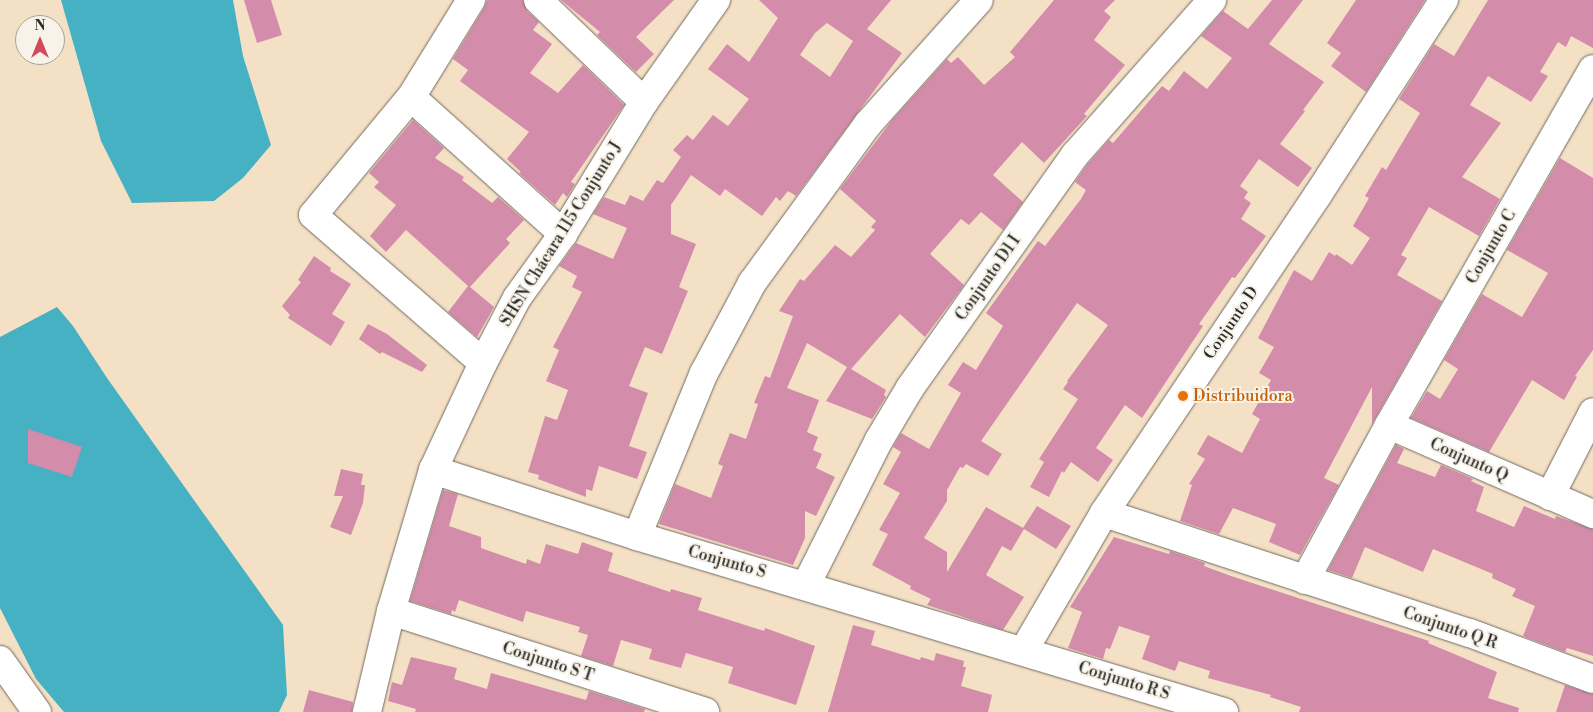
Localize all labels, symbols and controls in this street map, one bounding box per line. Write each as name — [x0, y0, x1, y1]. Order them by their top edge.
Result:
north arrow — [15, 15, 65, 65]
text: N — [34, 17, 46, 35]
street label: SHSN Chácara 115 Conjunto J — [496, 138, 626, 330]
street label: Conjunto C — [1462, 207, 1520, 287]
street label: Conjunto D1 I — [951, 232, 1025, 324]
street label: Conjunto D — [1200, 283, 1262, 363]
place label: Distribuidora — [1193, 386, 1293, 406]
marker: Distribuidora — [1177, 390, 1189, 402]
street label: Conjunto Q — [1427, 434, 1511, 486]
street label: Conjunto S — [686, 542, 768, 582]
street label: Conjunto Q R — [1401, 603, 1499, 653]
street label: Conjunto S T — [500, 638, 596, 686]
street label: Conjunto R S — [1076, 658, 1172, 704]

